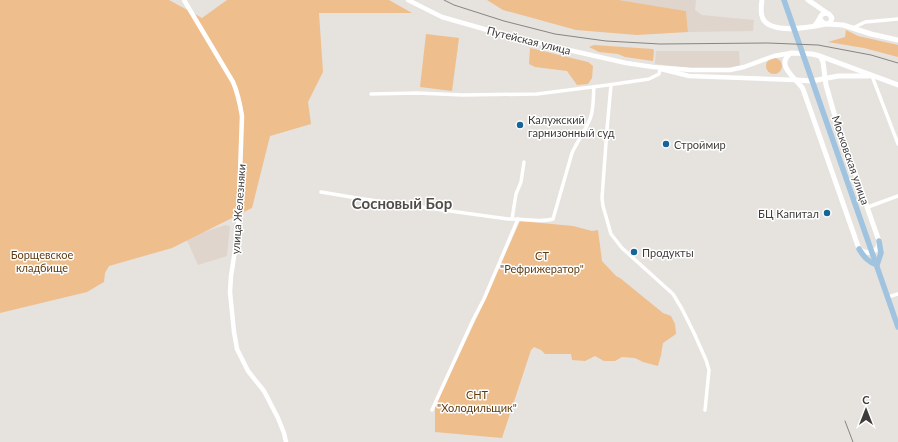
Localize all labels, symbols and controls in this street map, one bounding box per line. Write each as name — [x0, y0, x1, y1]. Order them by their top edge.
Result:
street label: Путейская улица — [486, 23, 572, 57]
place label: Калужский гарнизонный суд — [528, 113, 615, 139]
street label: Московская улица — [830, 114, 872, 206]
marker: Калужский гарнизонный суд — [515, 120, 525, 130]
place label: Строймир — [674, 138, 726, 151]
marker: Строймир — [661, 139, 671, 149]
street label: улица Железняки — [228, 163, 248, 255]
district label: Сосновый Бор — [352, 194, 452, 212]
place label: БЦ Капитал — [758, 207, 819, 220]
marker: БЦ Капитал — [822, 208, 832, 218]
place label: Продукты — [642, 246, 694, 259]
marker: Продукты — [629, 247, 639, 257]
park label: Борщевское кладбище — [11, 248, 74, 274]
park label: СТ "Рефрижератор" — [500, 249, 584, 275]
park label: СНТ "Холодильщик" — [437, 388, 517, 414]
north arrow — [846, 390, 886, 430]
text: С — [862, 393, 870, 406]

